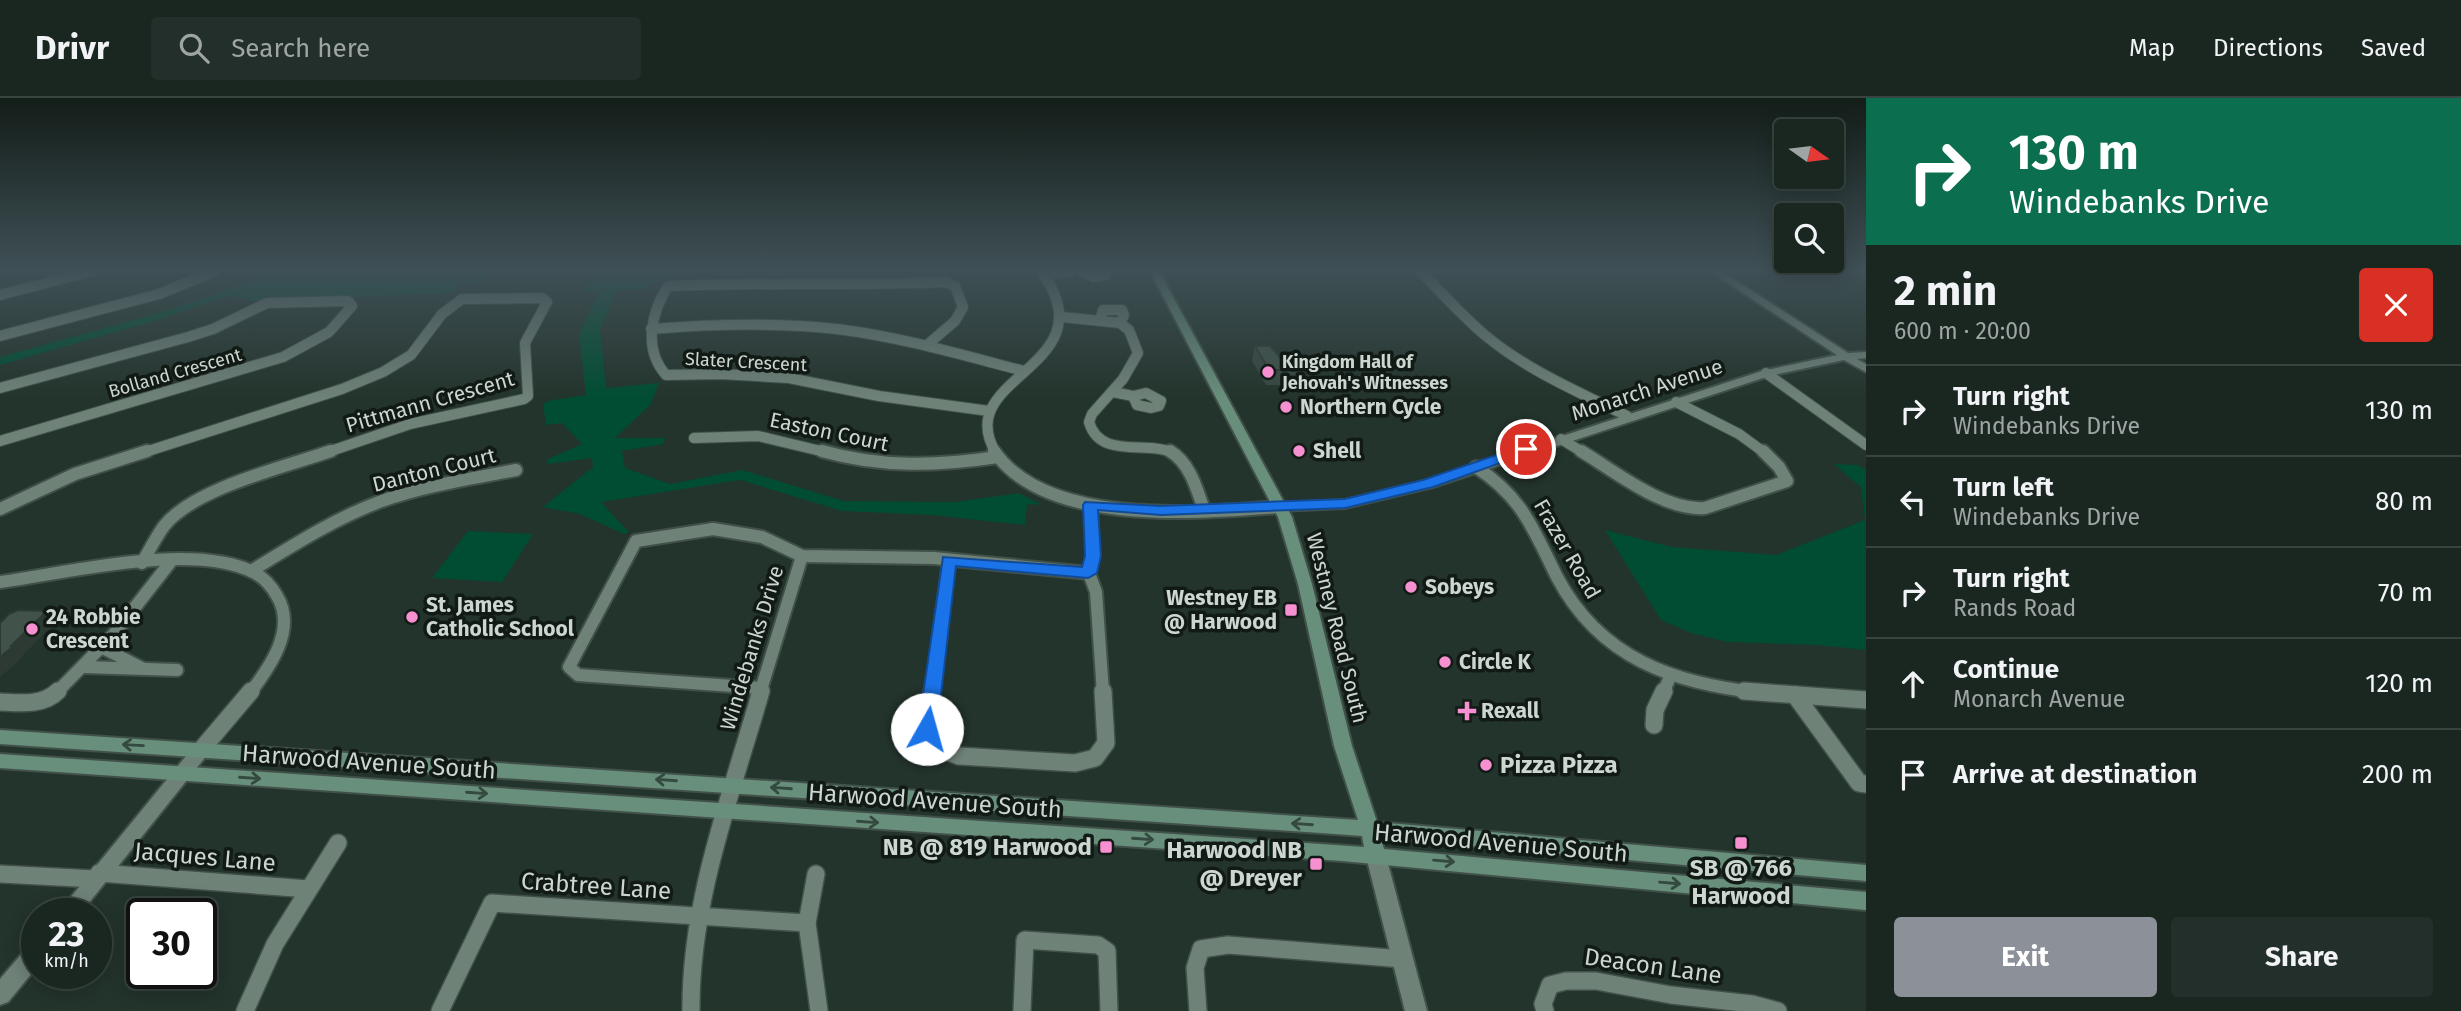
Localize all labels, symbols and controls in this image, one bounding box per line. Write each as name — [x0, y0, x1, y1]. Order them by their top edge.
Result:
search box — [151, 17, 641, 80]
text: Drivr — [35, 28, 109, 68]
icon: search — [175, 29, 213, 67]
text: Search here — [231, 33, 370, 64]
text: Map — [2129, 34, 2175, 62]
text: Directions — [2213, 34, 2323, 62]
text: Saved — [2361, 34, 2426, 62]
north arrow — [1774, 119, 1844, 189]
map controls — [1774, 119, 1844, 273]
text: 130 m — [2009, 123, 2139, 182]
icon: right — [1894, 126, 1985, 217]
text: Windebanks Drive — [2009, 183, 2269, 221]
button: search — [1774, 203, 1844, 273]
text: 2 min — [1894, 266, 1997, 316]
button: close — [2359, 268, 2433, 342]
text: 600 m · 20:00 — [1894, 317, 2031, 345]
street label: Bolland Crescent — [106, 343, 245, 403]
street label: Slater Crescent — [684, 348, 808, 376]
place label: Kingdom Hall of Jehovah's Witnesses — [1281, 351, 1448, 394]
street label: Monarch Avenue — [1568, 353, 1726, 427]
marker: Kingdom Hall of Jehovah's Witnesses — [1260, 364, 1276, 380]
street label: Pittmann Crescent — [343, 365, 518, 438]
text: Turn right — [1953, 381, 2070, 412]
icon: right — [1894, 392, 1932, 430]
place label: Northern Cycle — [1300, 394, 1442, 420]
text: 130 m — [2365, 395, 2433, 426]
marker: Northern Cycle — [1278, 399, 1294, 415]
street label: Easton Court — [767, 407, 891, 457]
text: Windebanks Drive — [1953, 412, 2140, 440]
pin — [1496, 419, 1556, 479]
icon: arrive — [1507, 430, 1545, 468]
place label: Shell — [1313, 438, 1362, 464]
street label: Danton Court — [370, 442, 499, 498]
marker: Shell — [1291, 443, 1307, 459]
text: Turn left — [1953, 472, 2054, 503]
icon: left — [1894, 483, 1932, 521]
text: 80 m — [2375, 486, 2433, 517]
street label: Frazer Road — [1528, 494, 1606, 604]
text: Windebanks Drive — [1953, 503, 2140, 531]
street label: Westney Road South — [1301, 530, 1373, 726]
street label: Windebanks Drive — [715, 563, 789, 733]
text: Turn right — [1953, 563, 2070, 594]
place label: Sobeys — [1425, 574, 1494, 600]
icon: right — [1894, 574, 1932, 612]
text: 70 m — [2378, 577, 2433, 608]
marker: Sobeys — [1403, 579, 1419, 595]
place label: Westney EB @ Harwood — [1164, 585, 1277, 635]
place label: St. James Catholic School — [426, 592, 575, 642]
text: Rands Road — [1953, 594, 2076, 622]
marker: Westney EB @ Harwood — [1283, 602, 1299, 618]
place label: 24 Robbie Crescent — [46, 604, 141, 654]
marker: St. James Catholic School — [404, 609, 420, 625]
marker: 24 Robbie Crescent — [24, 621, 40, 637]
place label: Circle K — [1459, 649, 1532, 675]
marker: Circle K — [1437, 654, 1453, 670]
text: Continue — [1953, 654, 2059, 685]
icon: ahead — [1894, 665, 1932, 703]
text: 120 m — [2365, 668, 2433, 699]
text: Monarch Avenue — [1953, 685, 2125, 713]
position arrow — [890, 692, 964, 766]
place label: Rexall — [1481, 698, 1540, 724]
marker: Rexall — [1459, 703, 1475, 719]
one-way arrow — [122, 738, 145, 751]
street label: Harwood Avenue South — [241, 739, 497, 785]
place label: Pizza Pizza — [1500, 751, 1618, 779]
icon: arrive — [1894, 756, 1932, 794]
marker: Pizza Pizza — [1478, 757, 1494, 773]
text: Arrive at destination — [1953, 759, 2197, 790]
text: 200 m — [2362, 759, 2433, 790]
one-way arrow — [238, 772, 261, 785]
one-way arrow — [655, 773, 677, 786]
street label: Harwood Avenue South — [807, 778, 1063, 824]
one-way arrow — [771, 781, 793, 794]
one-way arrow — [465, 787, 487, 800]
one-way arrow — [856, 815, 879, 828]
one-way arrow — [1291, 817, 1314, 830]
street label: Harwood Avenue South — [1373, 818, 1629, 868]
place label: NB @ 819 Harwood — [883, 833, 1092, 861]
one-way arrow — [1132, 833, 1155, 846]
marker: SB @ 766 Harwood — [1733, 835, 1749, 851]
place label: Harwood NB @ Dreyer — [1166, 836, 1302, 892]
street label: Jacques Lane — [133, 837, 277, 877]
marker: NB @ 819 Harwood — [1098, 839, 1114, 855]
place label: SB @ 766 Harwood — [1690, 854, 1792, 910]
one-way arrow — [1432, 855, 1455, 868]
marker: Harwood NB @ Dreyer — [1308, 856, 1324, 872]
street label: Crabtree Lane — [520, 867, 672, 905]
one-way arrow — [1659, 876, 1681, 889]
speed limit sign: 30 — [126, 898, 217, 989]
text: 23 — [48, 913, 85, 955]
button: Exit — [1894, 917, 2157, 997]
button: Share — [2171, 917, 2433, 997]
street label: Deacon Lane — [1582, 942, 1724, 990]
text: km/h — [44, 950, 89, 972]

